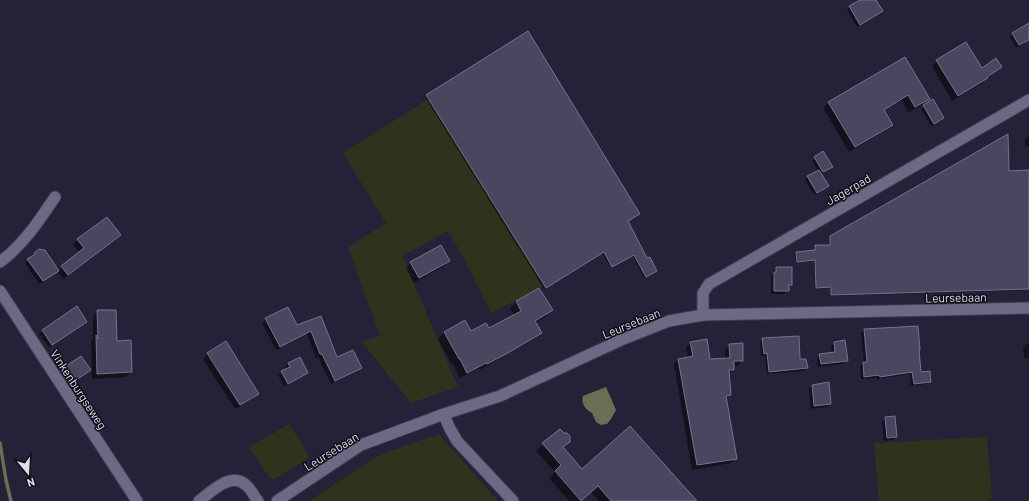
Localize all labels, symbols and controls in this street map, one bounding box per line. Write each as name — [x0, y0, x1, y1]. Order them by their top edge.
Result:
street label: Jagerpad — [823, 171, 873, 207]
street label: Leursebaan — [925, 289, 987, 305]
street label: Leursebaan — [600, 305, 662, 341]
street label: Vinkenburgseweg — [48, 347, 110, 431]
street label: Leursebaan — [301, 429, 361, 473]
north arrow — [8, 453, 48, 493]
text: N — [26, 476, 37, 490]

